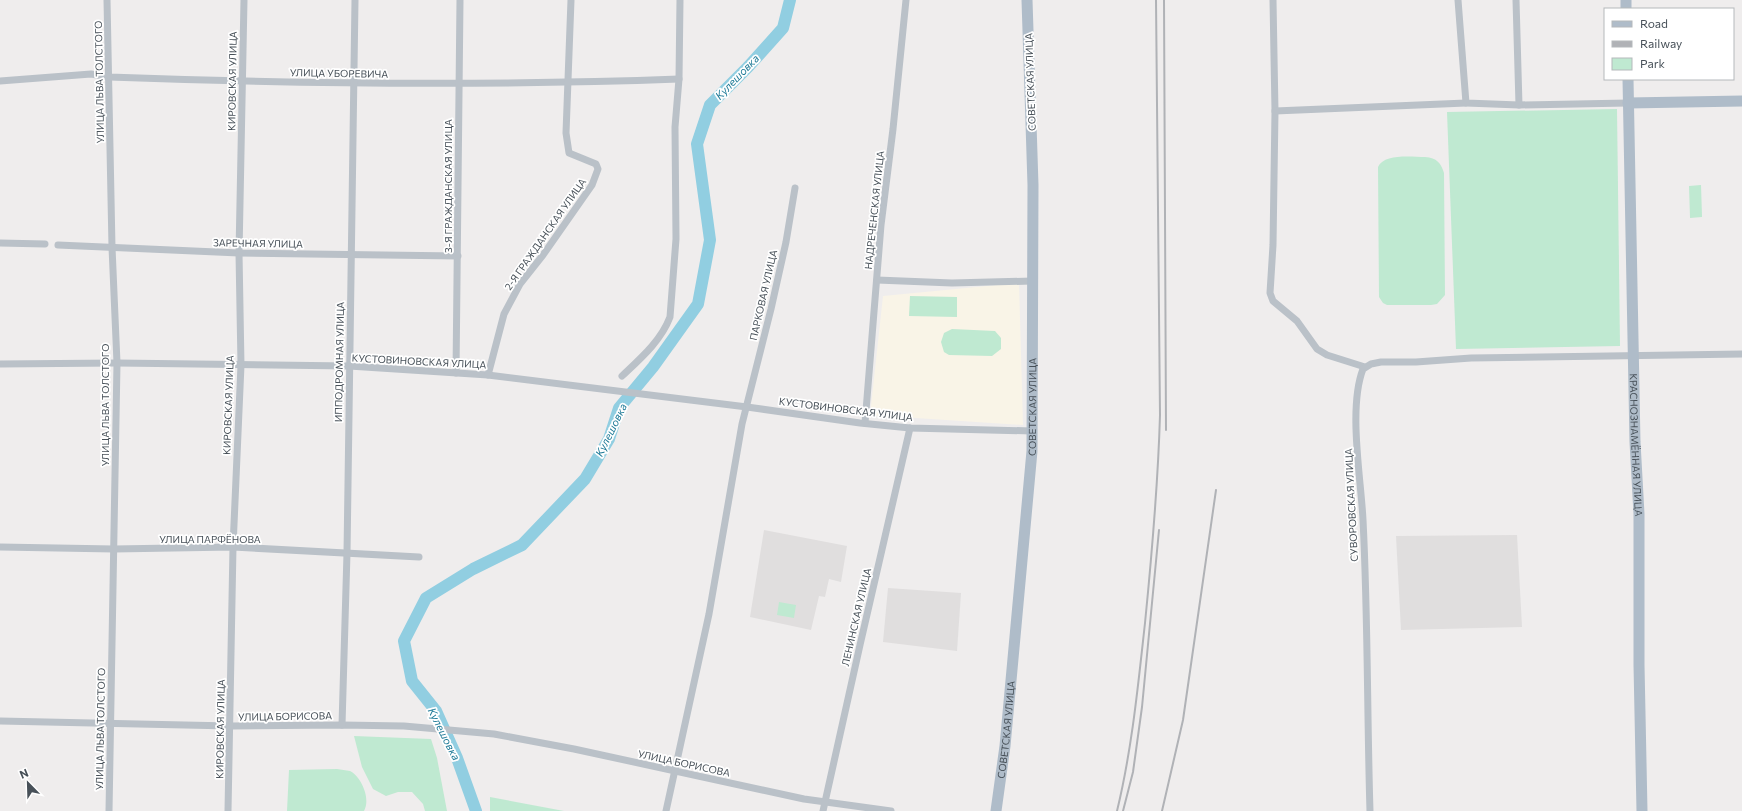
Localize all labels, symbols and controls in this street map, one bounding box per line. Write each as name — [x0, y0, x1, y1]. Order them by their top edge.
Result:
legend — [1604, 8, 1734, 80]
text: Road — [1640, 16, 1668, 30]
street label: УЛИЦА ЛЬВА ТОЛСТОГО — [92, 21, 106, 143]
street label: КИРОВСКАЯ УЛИЦА — [225, 31, 239, 131]
street label: СОВЕТСКАЯ УЛИЦА — [1022, 33, 1038, 131]
text: Railway — [1640, 36, 1682, 50]
water label: Кулешовка — [712, 51, 761, 102]
text: Park — [1640, 56, 1666, 70]
street label: УЛИЦА УБОРЕВИЧА — [290, 66, 388, 80]
street label: 3-Я ГРАЖДАНСКАЯ УЛИЦА — [442, 119, 454, 253]
street label: НАДРЕЧЕНСКАЯ УЛИЦА — [862, 150, 886, 270]
street label: 2-Я ГРАЖДАНСКАЯ УЛИЦА — [502, 176, 588, 292]
street label: ЗАРЕЧНАЯ УЛИЦА — [213, 236, 303, 250]
street label: ПАРКОВАЯ УЛИЦА — [747, 248, 779, 341]
street label: ИППОДРОМНАЯ УЛИЦА — [332, 302, 346, 422]
street label: УЛИЦА ЛЬВА ТОЛСТОГО — [99, 344, 111, 466]
street label: КУСТОВИНОВСКАЯ УЛИЦА — [351, 351, 487, 371]
street label: КИРОВСКАЯ УЛИЦА — [220, 355, 236, 455]
street label: СОВЕТСКАЯ УЛИЦА — [1026, 358, 1038, 456]
street label: КРАСНОЗНАМЁННАЯ УЛИЦА — [1628, 373, 1645, 517]
street label: КУСТОВИНОВСКАЯ УЛИЦА — [778, 395, 914, 423]
water label: Кулешовка — [592, 401, 629, 458]
street label: СУВОРОВСКАЯ УЛИЦА — [1342, 448, 1360, 562]
street label: УЛИЦА ПАРФЁНОВА — [159, 533, 261, 545]
street label: ЛЕНИНСКАЯ УЛИЦА — [839, 567, 873, 667]
street label: УЛИЦА ЛЬВА ТОЛСТОГО — [93, 668, 107, 790]
street label: КИРОВСКАЯ УЛИЦА — [213, 679, 227, 779]
street label: СОВЕТСКАЯ УЛИЦА — [995, 680, 1017, 779]
water label: Кулешовка — [426, 705, 463, 763]
street label: УЛИЦА БОРИСОВА — [238, 709, 332, 723]
street label: УЛИЦА БОРИСОВА — [637, 747, 731, 779]
north arrow — [8, 763, 48, 803]
text: N — [18, 766, 30, 781]

